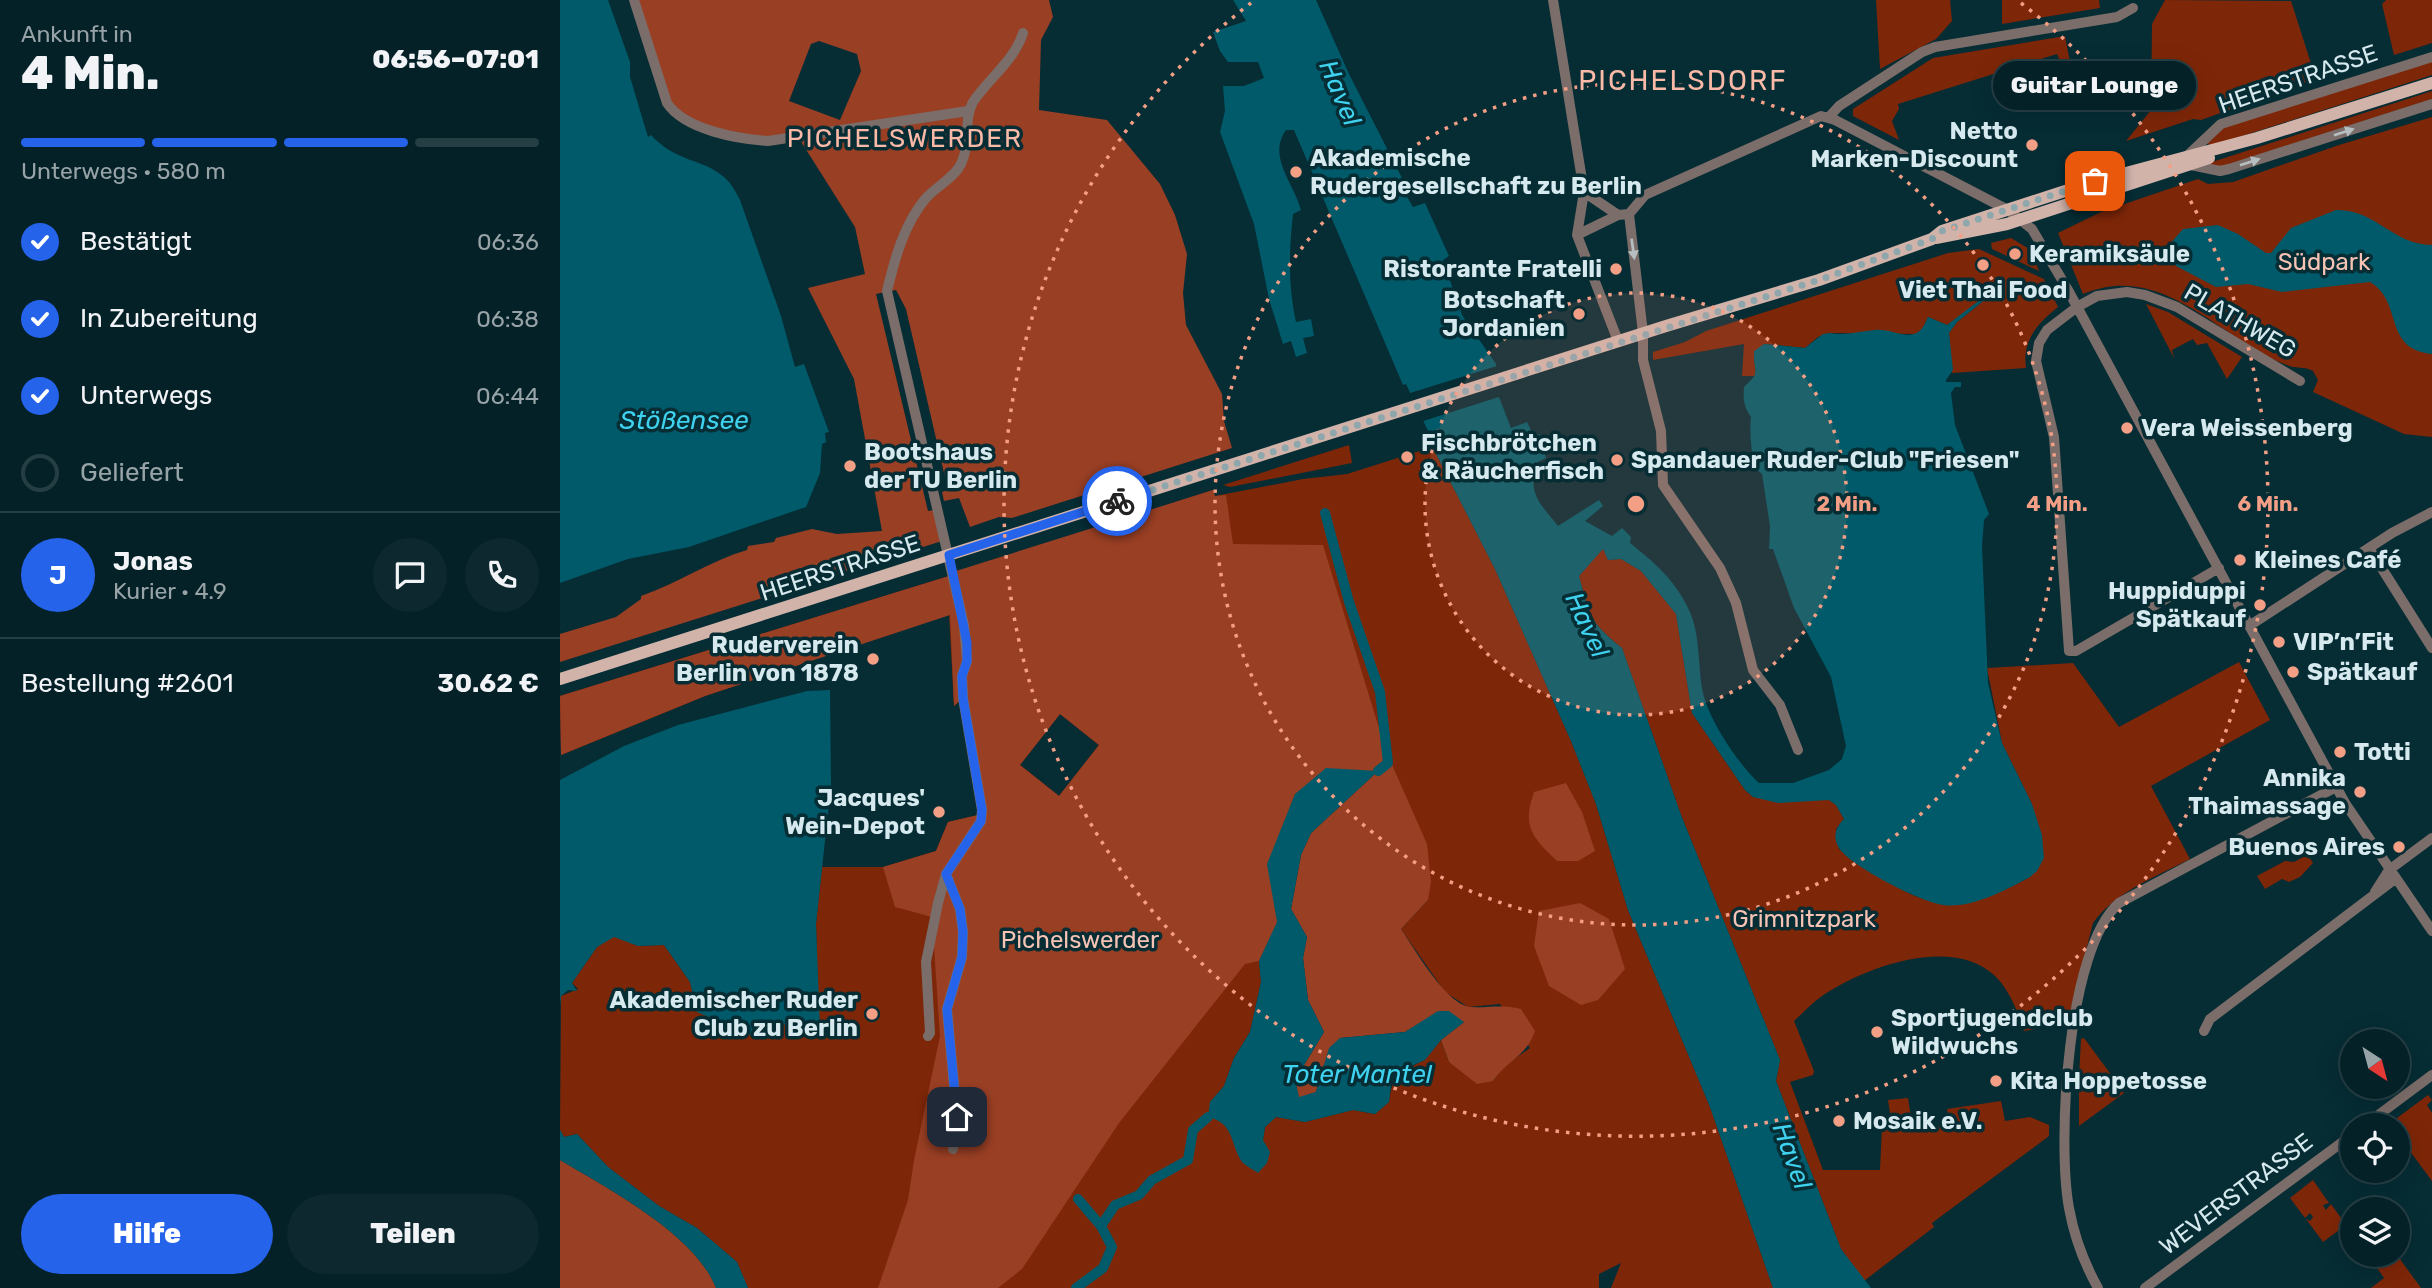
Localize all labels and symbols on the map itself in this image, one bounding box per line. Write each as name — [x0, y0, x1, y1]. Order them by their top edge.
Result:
street label: HEERSTRASSE — [2215, 39, 2381, 119]
water label: Havel — [1312, 55, 1368, 131]
callout: Guitar Lounge — [1994, 62, 2196, 111]
district label: PICHELSDORF — [1578, 64, 1788, 97]
place label: Netto Marken-Discount — [1810, 117, 2018, 173]
district label: PICHELSWERDER — [787, 123, 1023, 154]
one-way arrow — [2333, 126, 2354, 137]
marker: Netto Marken-Discount — [2024, 137, 2040, 153]
place label: Akademische Rudergesellschaft zu Berlin — [1310, 144, 1642, 200]
pin — [2065, 151, 2125, 211]
one-way arrow — [2239, 157, 2260, 167]
marker: Akademische Rudergesellschaft zu Berlin — [1288, 164, 1304, 180]
one-way arrow — [1628, 238, 1639, 260]
place label: Keramiksäule — [2029, 240, 2190, 268]
marker: Keramiksäule — [2007, 246, 2023, 262]
park label: Südpark — [2278, 248, 2371, 276]
place label: Ristorante Fratelli — [1383, 255, 1602, 283]
marker: Viet Thai Food — [1975, 257, 1991, 273]
marker: Ristorante Fratelli — [1608, 261, 1624, 277]
place label: Viet Thai Food — [1899, 276, 2067, 304]
street label: PLATHWEG — [2179, 278, 2301, 364]
place label: Botschaft Jordanien — [1442, 286, 1565, 342]
marker: Botschaft Jordanien — [1571, 306, 1587, 322]
water label: Stößensee — [620, 405, 749, 436]
place label: Vera Weissenberg — [2141, 414, 2353, 442]
marker: Vera Weissenberg — [2119, 420, 2135, 436]
place label: Fischbrötchen & Räucherfisch — [1421, 429, 1604, 485]
place label: Bootshaus der TU Berlin — [864, 438, 1017, 494]
place label: Spandauer Ruder-Club "Friesen" — [1631, 446, 2019, 474]
marker: Fischbrötchen & Räucherfisch — [1399, 449, 1415, 465]
marker: Spandauer Ruder-Club "Friesen" — [1609, 452, 1625, 468]
marker: Bootshaus der TU Berlin — [842, 458, 858, 474]
courier — [1082, 466, 1152, 536]
text: 2 Min. — [1817, 491, 1877, 516]
text: 4 Min. — [2026, 491, 2088, 516]
text: 6 Min. — [2237, 491, 2299, 516]
centre of rings — [1624, 492, 1648, 516]
street label: HEERSTRASSE — [756, 529, 924, 607]
place label: Kleines Café — [2254, 546, 2402, 574]
marker: Kleines Café — [2232, 552, 2248, 568]
place label: Huppiduppi Spätkauf — [2108, 577, 2246, 633]
water label: Havel — [1558, 587, 1616, 663]
marker: Huppiduppi Spätkauf — [2252, 597, 2268, 613]
place label: VIP’n’Fit — [2293, 628, 2394, 656]
place label: Ruderverein Berlin von 1878 — [676, 631, 859, 687]
marker: VIP’n’Fit — [2271, 634, 2287, 650]
marker: Ruderverein Berlin von 1878 — [865, 651, 881, 667]
place label: Spätkauf — [2307, 658, 2418, 686]
marker: Spätkauf — [2285, 664, 2301, 680]
place label: Totti — [2354, 738, 2411, 766]
marker: Totti — [2332, 744, 2348, 760]
place label: Annika Thaimassage — [2188, 764, 2346, 820]
place label: Jacques' Wein-Depot — [785, 784, 925, 840]
marker: Annika Thaimassage — [2352, 784, 2368, 800]
marker: Jacques' Wein-Depot — [931, 804, 947, 820]
place label: Buenos Aires — [2228, 833, 2385, 861]
marker: Buenos Aires — [2391, 839, 2407, 855]
park label: Grimnitzpark — [1732, 905, 1876, 933]
park label: Pichelswerder — [1001, 926, 1159, 954]
place label: Akademischer Ruder Club zu Berlin — [610, 986, 858, 1042]
place label: Sportjugendclub Wildwuchs — [1891, 1004, 2093, 1060]
marker: Akademischer Ruder Club zu Berlin — [864, 1006, 880, 1022]
marker: Sportjugendclub Wildwuchs — [1869, 1024, 1885, 1040]
north arrow — [2340, 1029, 2410, 1099]
water label: Toter Mantel — [1282, 1059, 1433, 1090]
place label: Kita Hoppetosse — [2010, 1067, 2207, 1095]
marker: Kita Hoppetosse — [1988, 1073, 2004, 1089]
pin — [927, 1087, 987, 1147]
place label: Mosaik e.V. — [1853, 1107, 1983, 1135]
marker: Mosaik e.V. — [1831, 1113, 1847, 1129]
water label: Havel — [1766, 1118, 1819, 1194]
street label: WEVERSTRASSE — [2154, 1127, 2318, 1261]

